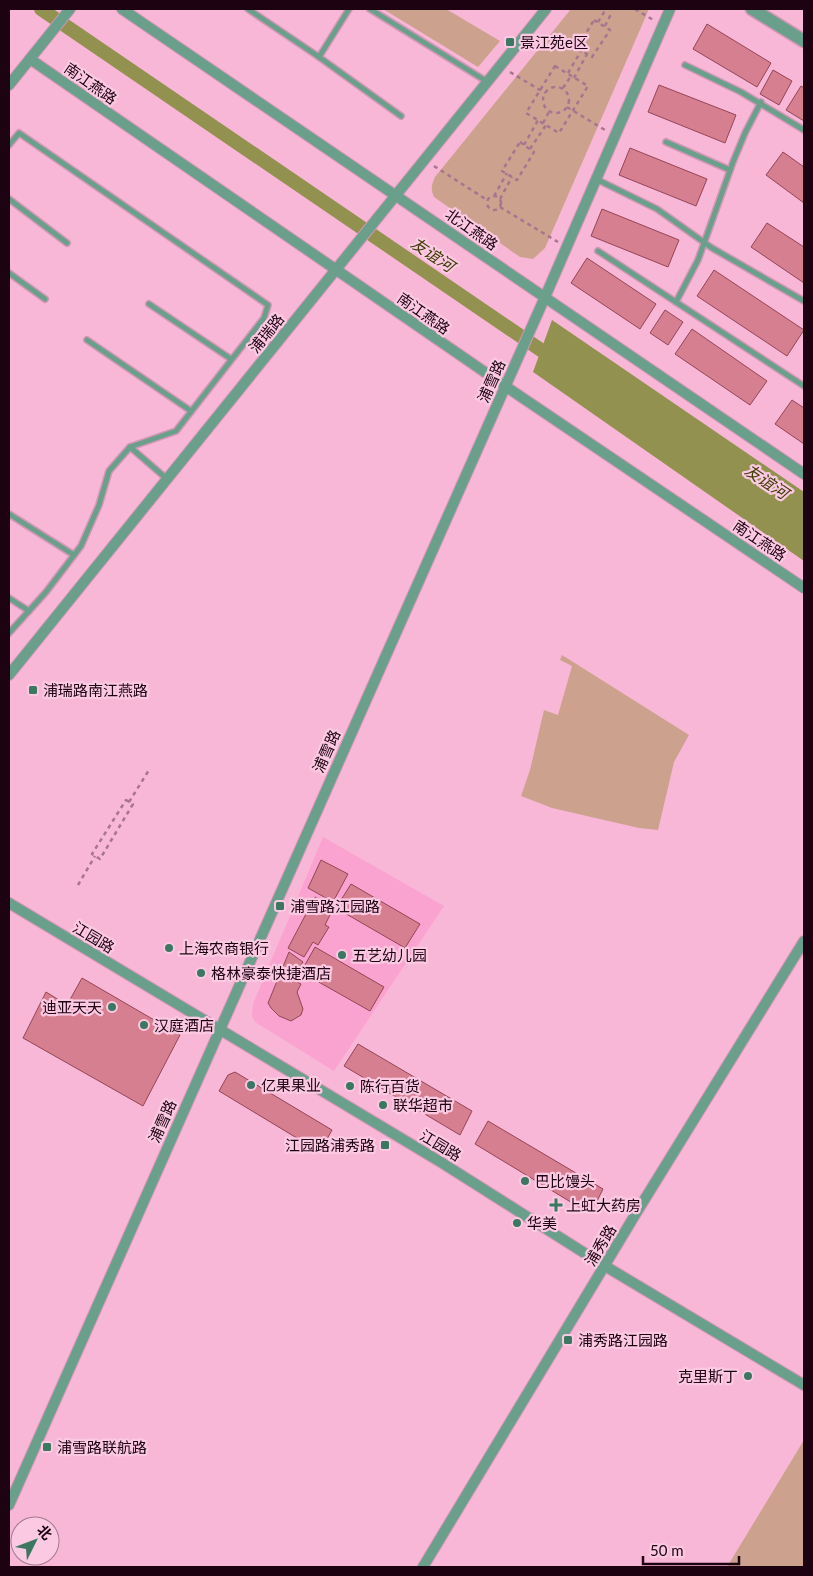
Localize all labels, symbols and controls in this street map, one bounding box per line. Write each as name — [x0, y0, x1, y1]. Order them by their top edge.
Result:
place label: 景江苑e区 — [520, 33, 588, 51]
marker: 景江苑e区 — [504, 36, 516, 48]
street label: 南江燕路 — [61, 58, 121, 108]
street label: 北江燕路 — [442, 204, 502, 254]
water label: 友谊河 — [408, 233, 461, 277]
street label: 南江燕路 — [394, 288, 454, 338]
street label: 浦瑞路 — [245, 310, 287, 356]
street label: 浦雪路 — [474, 357, 508, 405]
water label: 友谊河 — [742, 460, 795, 504]
street label: 南江燕路 — [730, 516, 790, 564]
place label: 浦瑞路南江燕路 — [43, 681, 148, 699]
marker: 浦瑞路南江燕路 — [27, 684, 39, 696]
street label: 浦雪路 — [309, 727, 343, 775]
place label: 浦雪路江园路 — [290, 897, 380, 915]
marker: 浦雪路江园路 — [274, 900, 286, 912]
street label: 江园路 — [70, 918, 118, 956]
place label: 上海农商银行 — [179, 939, 269, 957]
marker: 上海农商银行 — [163, 942, 175, 954]
place label: 五艺幼儿园 — [352, 946, 427, 964]
marker: 五艺幼儿园 — [336, 949, 348, 961]
place label: 格林豪泰快捷酒店 — [211, 964, 331, 982]
marker: 格林豪泰快捷酒店 — [195, 967, 207, 979]
place label: 迪亚天天 — [42, 998, 102, 1016]
marker: 迪亚天天 — [106, 1001, 118, 1013]
place label: 汉庭酒店 — [154, 1016, 214, 1034]
marker: 汉庭酒店 — [138, 1019, 150, 1031]
place label: 亿果果业 — [261, 1076, 321, 1094]
place label: 陈行百货 — [360, 1077, 420, 1095]
marker: 亿果果业 — [245, 1079, 257, 1091]
marker: 陈行百货 — [344, 1080, 356, 1092]
place label: 联华超市 — [393, 1096, 453, 1114]
street label: 浦雪路 — [145, 1097, 179, 1145]
marker: 联华超市 — [377, 1099, 389, 1111]
street label: 江园路 — [417, 1126, 465, 1164]
place label: 江园路浦秀路 — [285, 1136, 375, 1154]
marker: 江园路浦秀路 — [379, 1139, 391, 1151]
place label: 巴比馒头 — [535, 1172, 595, 1190]
marker: 巴比馒头 — [519, 1175, 531, 1187]
place label: 上虹大药房 — [566, 1196, 641, 1214]
marker: 上虹大药房 — [550, 1199, 562, 1211]
place label: 华美 — [527, 1214, 557, 1232]
marker: 华美 — [511, 1217, 523, 1229]
street label: 浦秀路 — [581, 1221, 619, 1269]
place label: 浦秀路江园路 — [578, 1331, 668, 1349]
marker: 浦秀路江园路 — [562, 1334, 574, 1346]
place label: 克里斯丁 — [678, 1367, 738, 1385]
marker: 克里斯丁 — [742, 1370, 754, 1382]
place label: 浦雪路联航路 — [57, 1438, 147, 1456]
marker: 浦雪路联航路 — [41, 1441, 53, 1453]
north arrow — [10, 1516, 60, 1566]
text: 北 — [34, 1521, 56, 1543]
scale bar — [643, 1534, 739, 1566]
text: 50 m — [650, 1541, 684, 1559]

